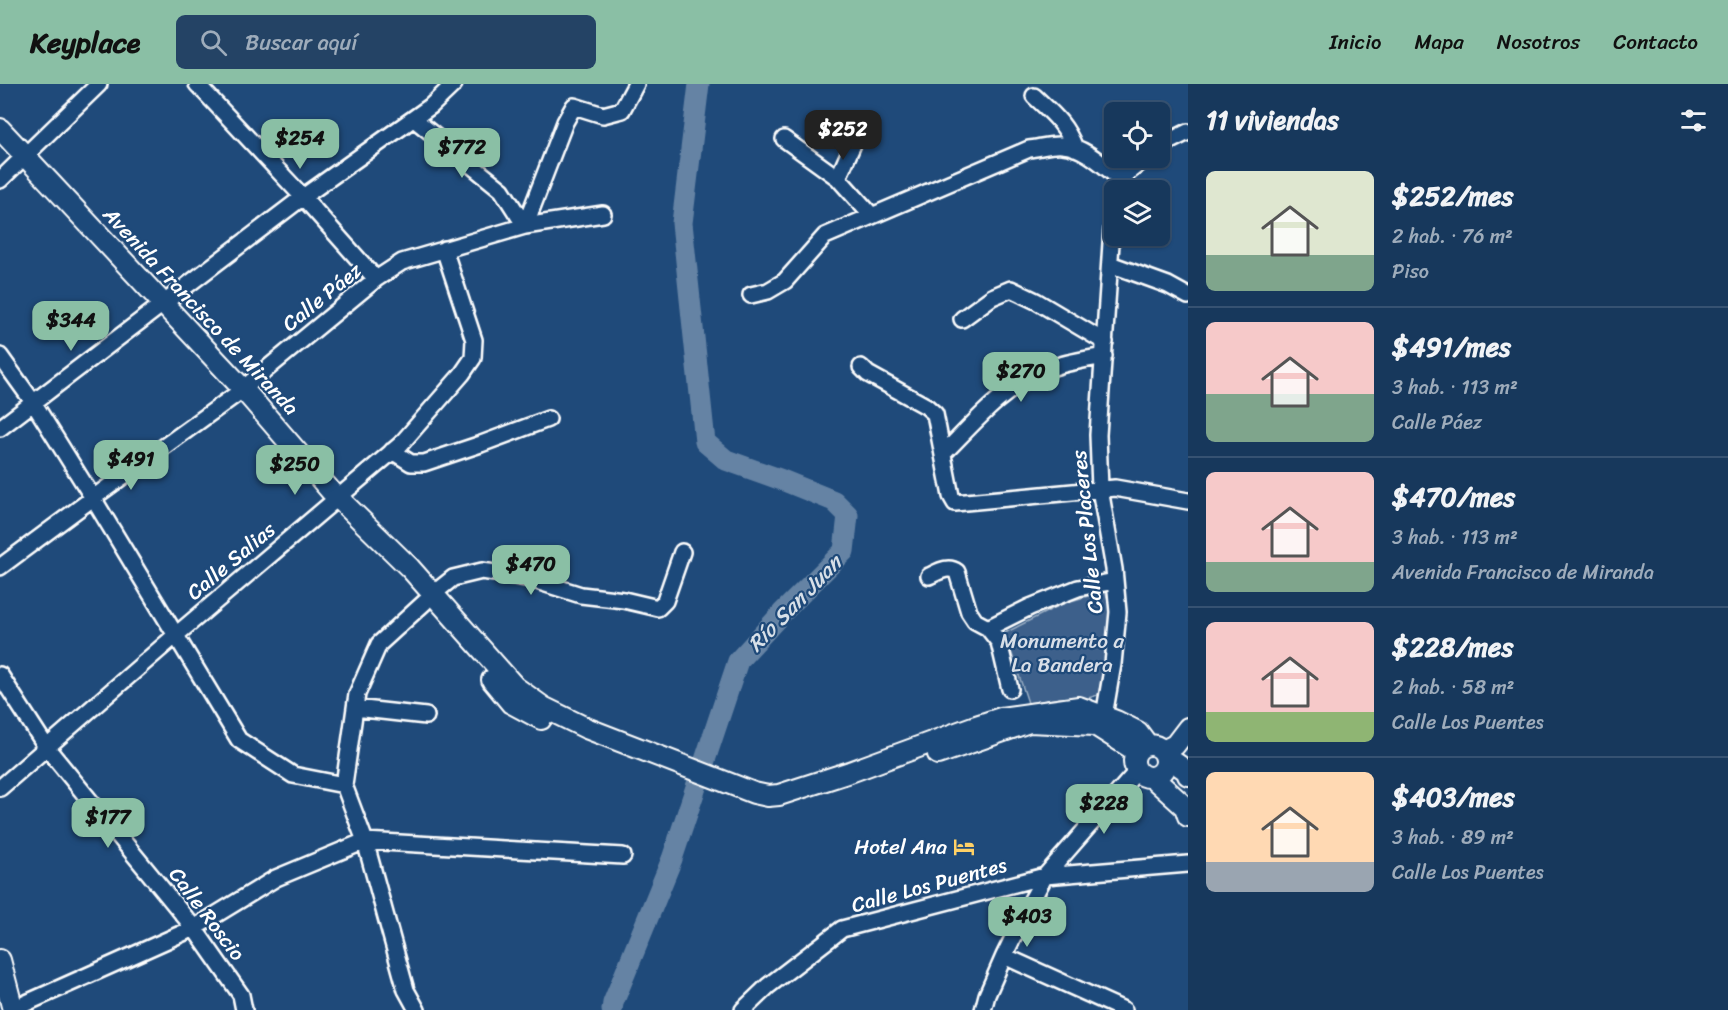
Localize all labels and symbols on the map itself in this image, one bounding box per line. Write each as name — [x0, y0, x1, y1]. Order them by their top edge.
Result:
pin: $252 — [807, 110, 879, 161]
pin: $254 — [264, 119, 336, 170]
pin: $772 — [426, 128, 498, 179]
street label: Avenida Francisco de Miranda — [93, 197, 309, 425]
street label: Calle Páez — [273, 252, 371, 342]
pin: $344 — [35, 301, 107, 352]
pin: $270 — [985, 352, 1057, 403]
pin: $491 — [95, 440, 167, 491]
pin: $250 — [259, 445, 331, 496]
street label: Calle Los Placeres — [1059, 448, 1114, 616]
street label: Calle Salias — [178, 512, 285, 610]
water label: Río San Juan — [737, 544, 853, 661]
pin: $470 — [495, 545, 567, 596]
park label: Monumento a La Bandera — [1000, 622, 1124, 684]
pin: $228 — [1068, 784, 1140, 835]
pin: $177 — [72, 798, 144, 849]
place label: Hotel Ana — [854, 828, 947, 866]
hotel icon: Hotel Ana — [952, 835, 976, 859]
street label: Calle Los Puentes — [847, 846, 1011, 924]
street label: Calle Roscio — [159, 858, 256, 970]
pin: $403 — [991, 897, 1063, 948]

